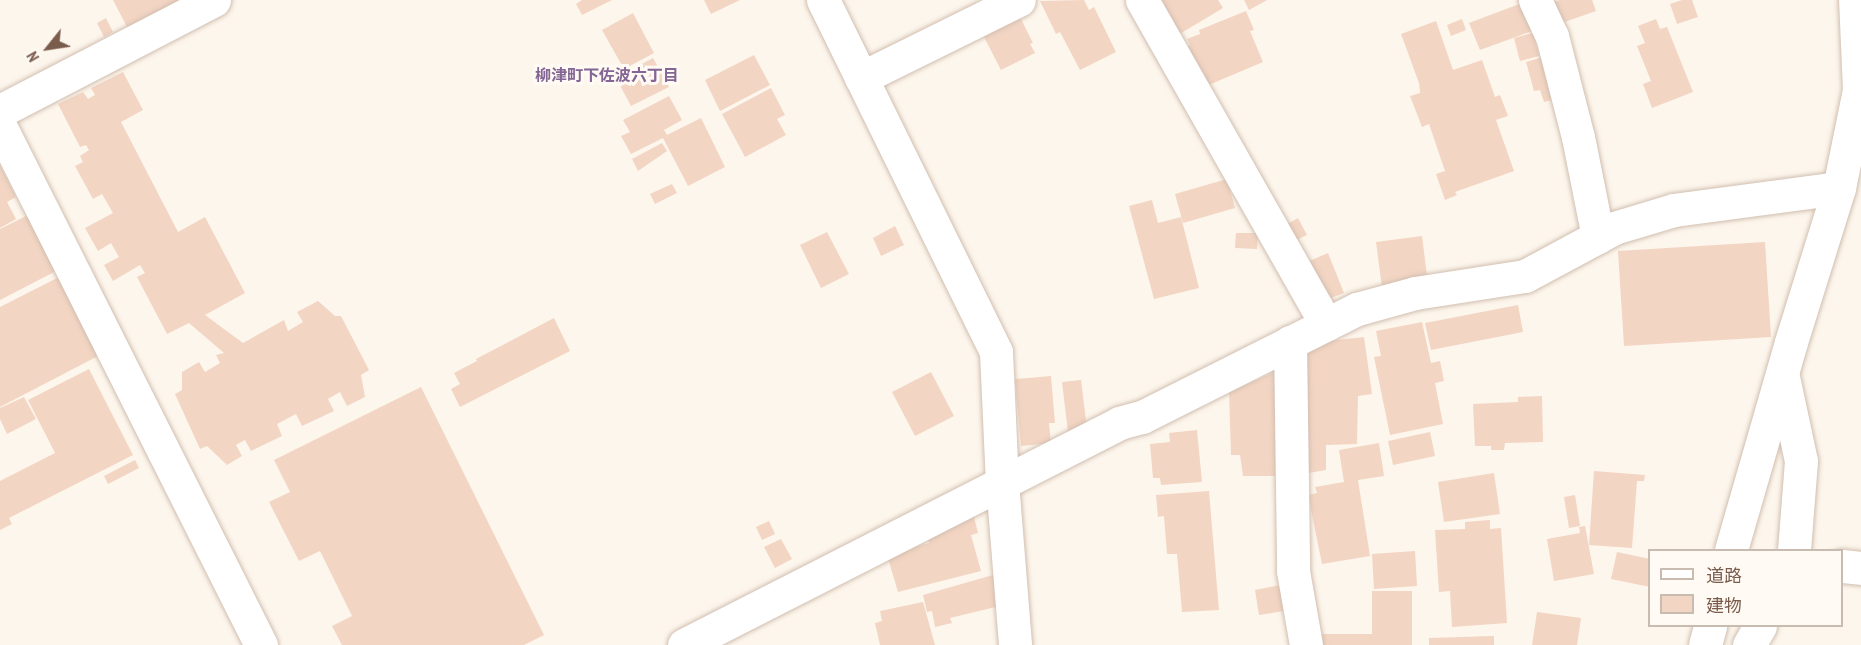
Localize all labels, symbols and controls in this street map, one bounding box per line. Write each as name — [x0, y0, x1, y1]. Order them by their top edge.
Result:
north arrow — [18, 18, 78, 78]
text: N — [22, 48, 43, 66]
district label: 柳津町下佐波六丁目 — [535, 65, 679, 85]
legend — [1648, 549, 1843, 627]
text: 道路 — [1706, 564, 1742, 587]
text: 建物 — [1706, 594, 1742, 617]

